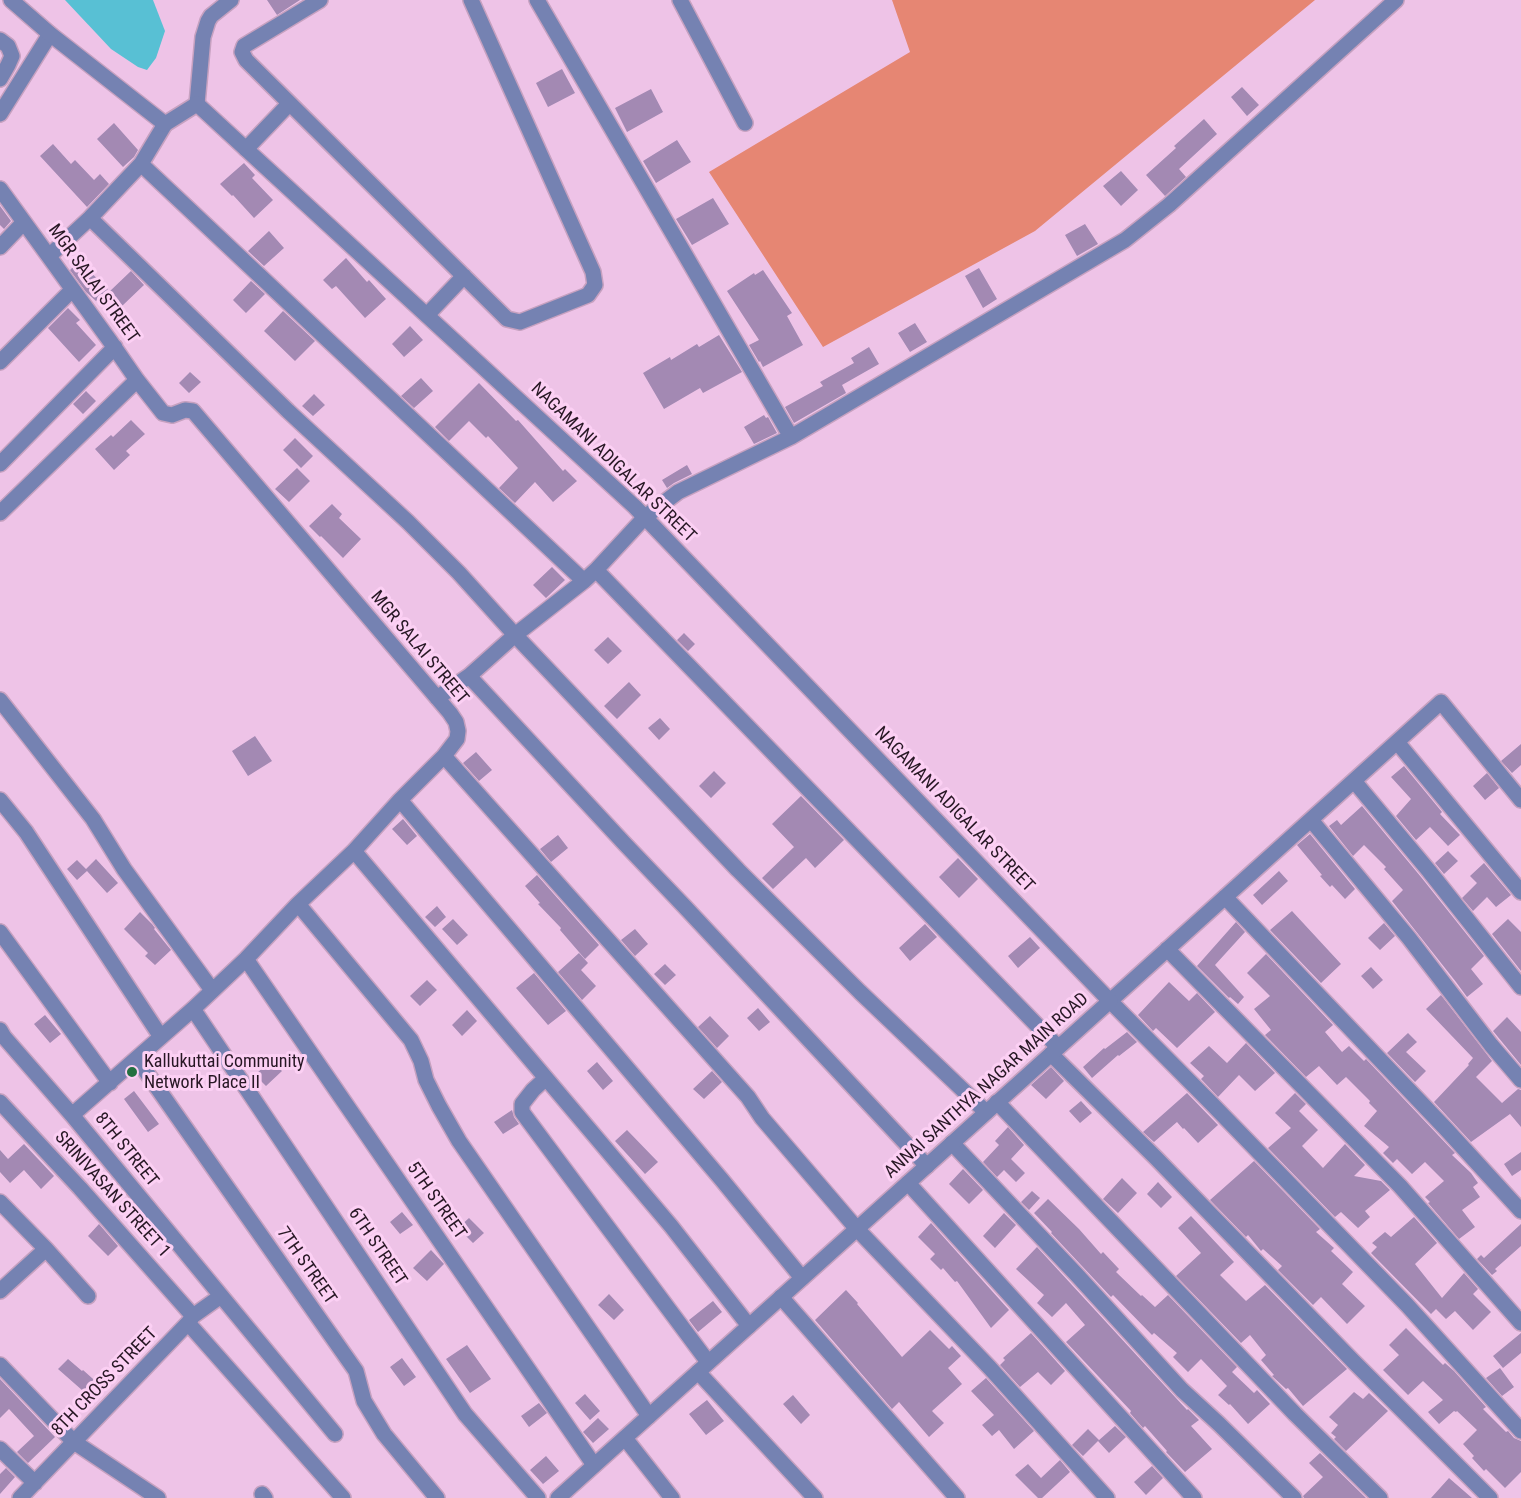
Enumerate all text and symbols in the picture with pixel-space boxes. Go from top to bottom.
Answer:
street label: MGR SALAI STREET [43,221,143,347]
street label: NAGAMANI ADIGALAR STREET [526,378,700,548]
street label: MGR SALAI STREET [365,587,473,709]
street label: NAGAMANI ADIGALAR STREET [869,723,1039,897]
street label: ANNAI SANTHYA NAGAR MAIN ROAD [881,989,1093,1183]
place label: Kallukuttai Community Network Place II [144,1051,304,1094]
marker: Kallukuttai Community Network Place II [125,1065,139,1079]
street label: 8TH STREET [90,1109,162,1191]
street label: SRINIVASAN STREET 1 [50,1127,174,1263]
street label: 5TH STREET [402,1158,470,1244]
street label: 6TH STREET [343,1204,411,1290]
street label: 7TH STREET [272,1223,340,1309]
street label: 8TH CROSS STREET [48,1323,162,1441]

